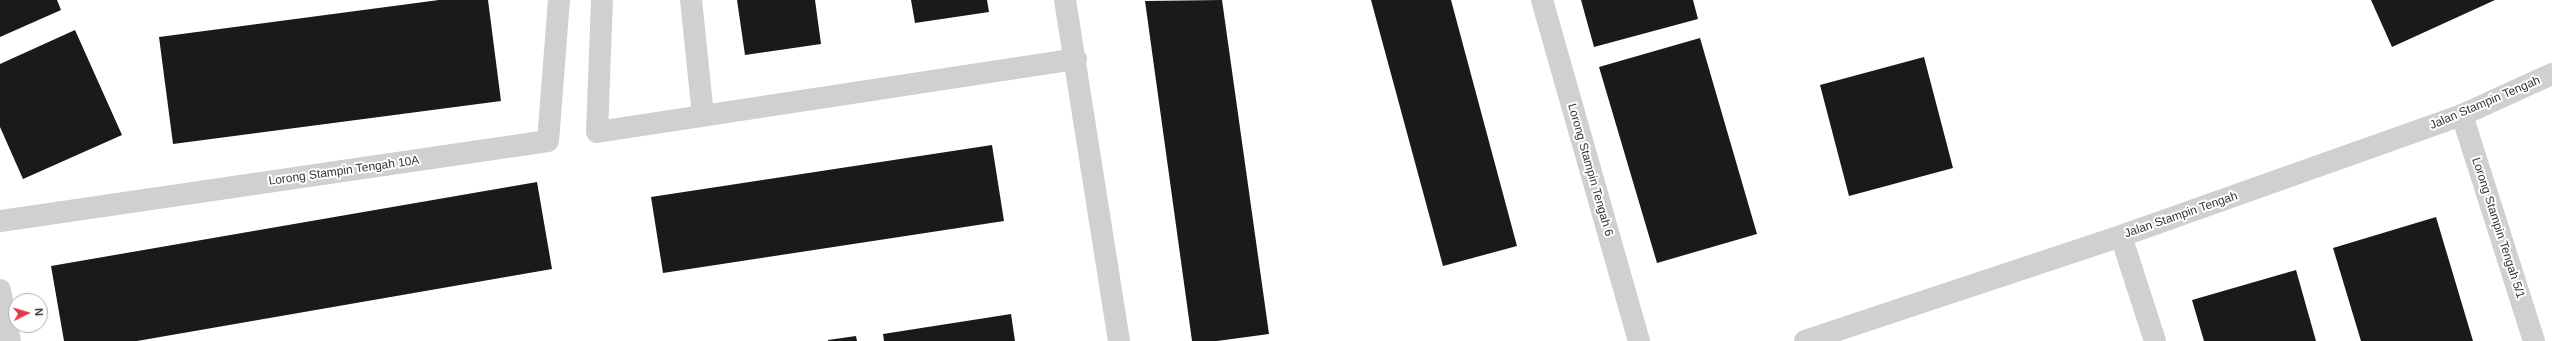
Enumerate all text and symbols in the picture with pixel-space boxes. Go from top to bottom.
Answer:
street label: Jalan Stampin Tengah [2428,73,2542,133]
street label: Lorong Stampin Tengah 6 [1564,102,1616,238]
street label: Lorong Stampin Tengah 10A [268,153,420,189]
street label: Lorong Stampin Tengah 5/1 [2468,156,2528,300]
street label: Jalan Stampin Tengah [2123,189,2239,241]
north arrow [8,293,48,333]
text: N [33,308,45,317]

